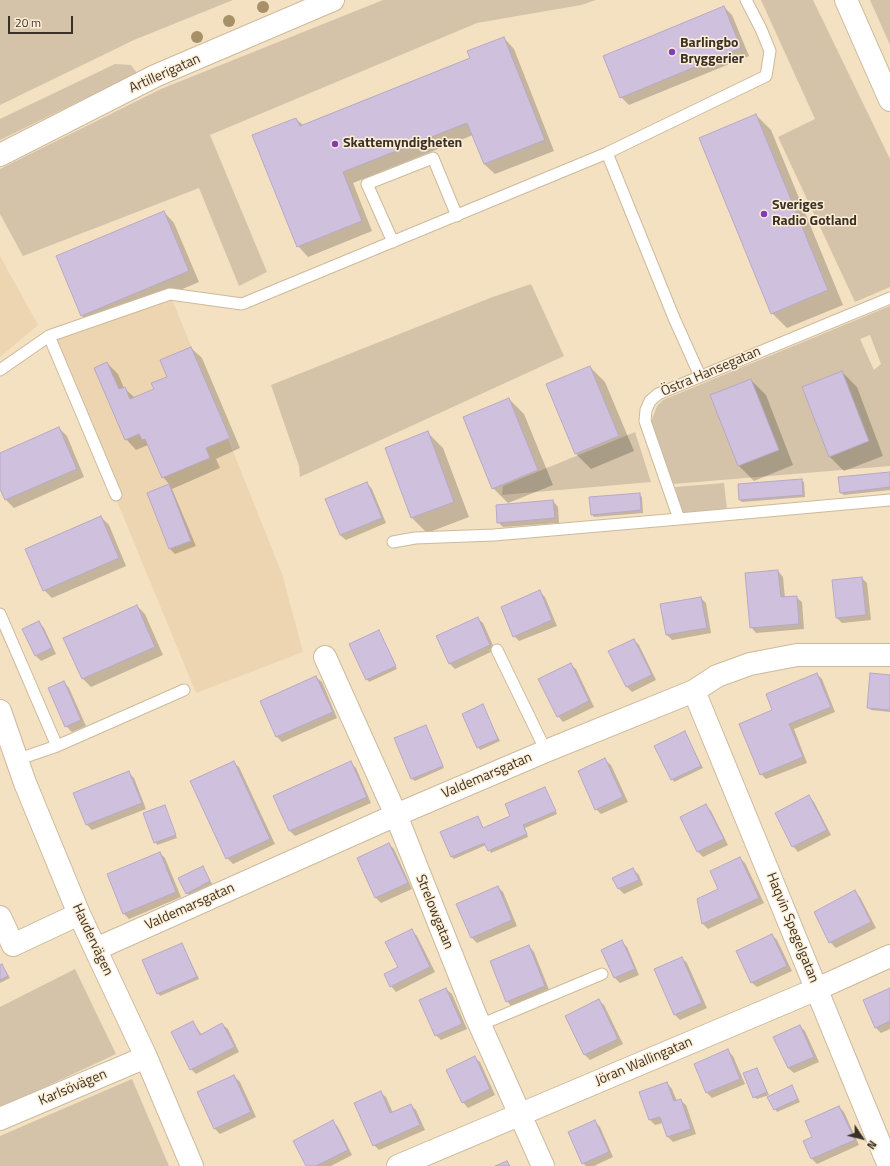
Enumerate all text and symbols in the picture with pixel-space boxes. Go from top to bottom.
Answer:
scale bar [10,8,75,34]
text: 20 m [15,13,41,32]
place label: Barlingbo Bryggerier [680,36,744,68]
marker: Barlingbo Bryggerier [667,47,677,57]
street label: Artillerigatan [127,51,203,97]
place label: Skattemyndigheten [343,136,462,152]
marker: Skattemyndigheten [330,139,340,149]
place label: Sveriges Radio Gotland [772,198,857,230]
marker: Sveriges Radio Gotland [759,209,769,219]
street label: Östra Hansegatan [659,343,763,401]
street label: Valdemarsgatan [439,749,535,803]
street label: Haqvin Spegelgatan [762,870,822,986]
street label: Strelowgatan [411,872,457,952]
street label: Valdemarsgatan [143,880,237,934]
street label: Havdervägen [68,901,116,979]
street label: Jöran Wallingatan [593,1034,695,1090]
street label: Karlsövägen [36,1066,110,1110]
north arrow [842,1118,882,1158]
text: N [863,1137,881,1153]

